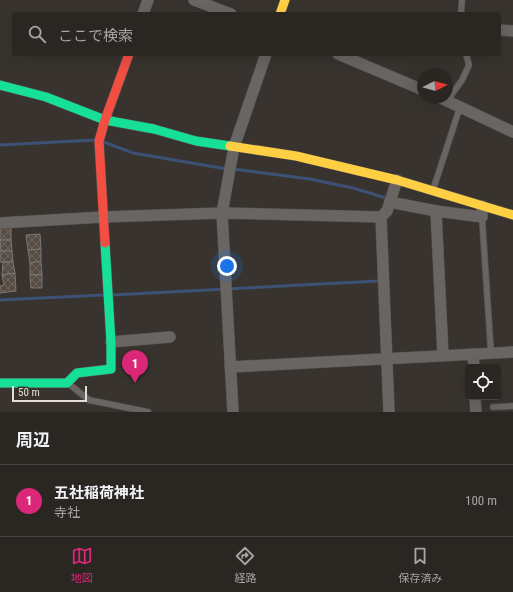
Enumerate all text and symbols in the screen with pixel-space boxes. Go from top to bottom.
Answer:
search box [12,12,501,56]
icon: search [26,23,48,45]
text: ここで検索 [58,27,133,45]
north arrow [417,68,453,104]
your location [217,256,237,276]
pin: 1 [122,350,148,383]
map controls [465,364,501,400]
button: locate [465,364,501,400]
scale bar [12,384,87,403]
text: 50 m [18,386,40,399]
text: 周辺 [16,430,50,450]
text: 五社稲荷神社 [54,484,144,502]
text: 1 [26,493,32,508]
text: 100 m [465,493,497,508]
text: 寺社 [54,505,80,520]
tab: 地図 [71,545,93,585]
tab: 経路 [234,545,256,585]
tab: 保存済み [398,545,442,585]

